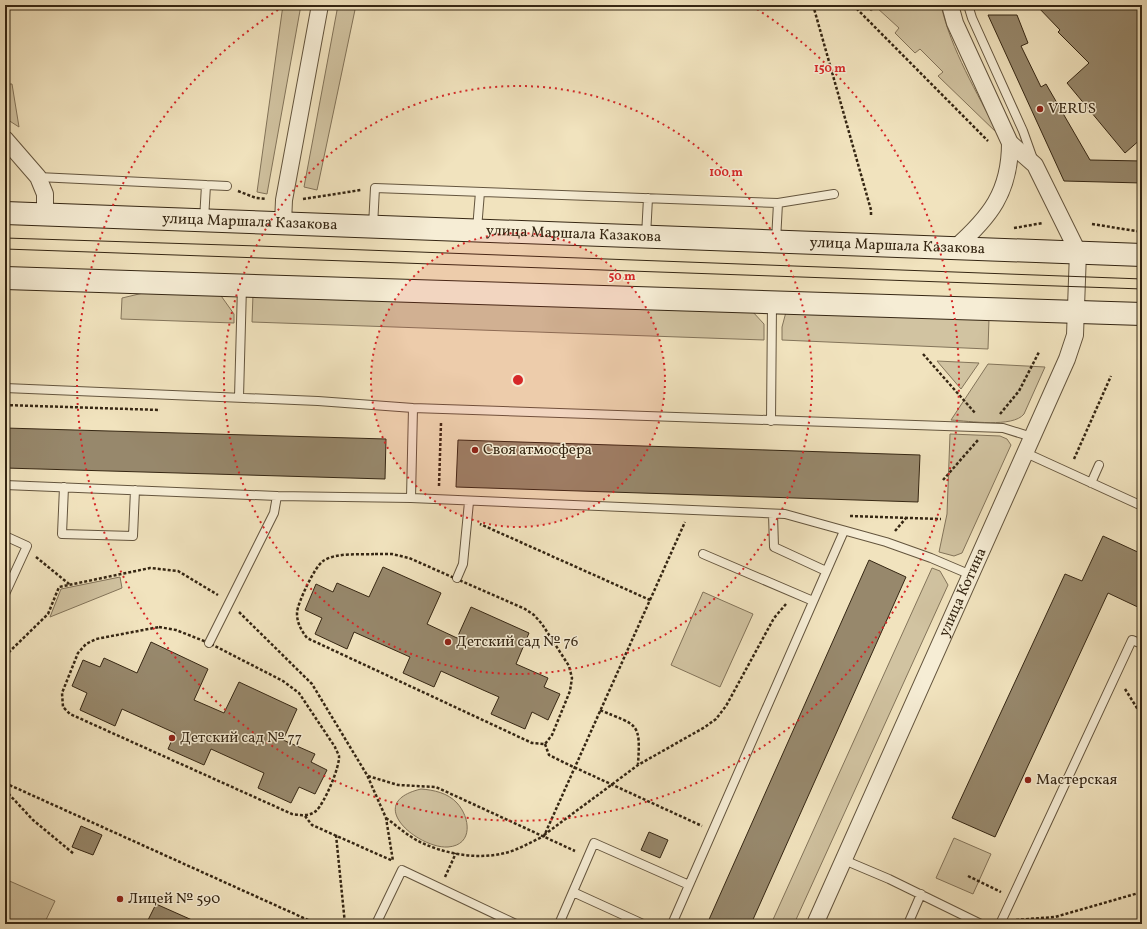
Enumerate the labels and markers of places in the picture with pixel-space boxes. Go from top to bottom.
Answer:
place label: VERUS [1048,99,1096,120]
marker: VERUS [1035,104,1045,114]
centre of rings [511,373,525,387]
place label: Своя атмосфера [483,440,592,461]
marker: Своя атмосфера [470,445,480,455]
place label: Детский сад № 76 [456,632,578,653]
marker: Детский сад № 76 [443,637,453,647]
place label: Детский сад № 77 [180,728,302,749]
marker: Детский сад № 77 [167,733,177,743]
place label: Мастерская [1036,770,1118,791]
marker: Мастерская [1023,775,1033,785]
place label: Лицей № 590 [128,889,220,910]
marker: Лицей № 590 [115,894,125,904]

